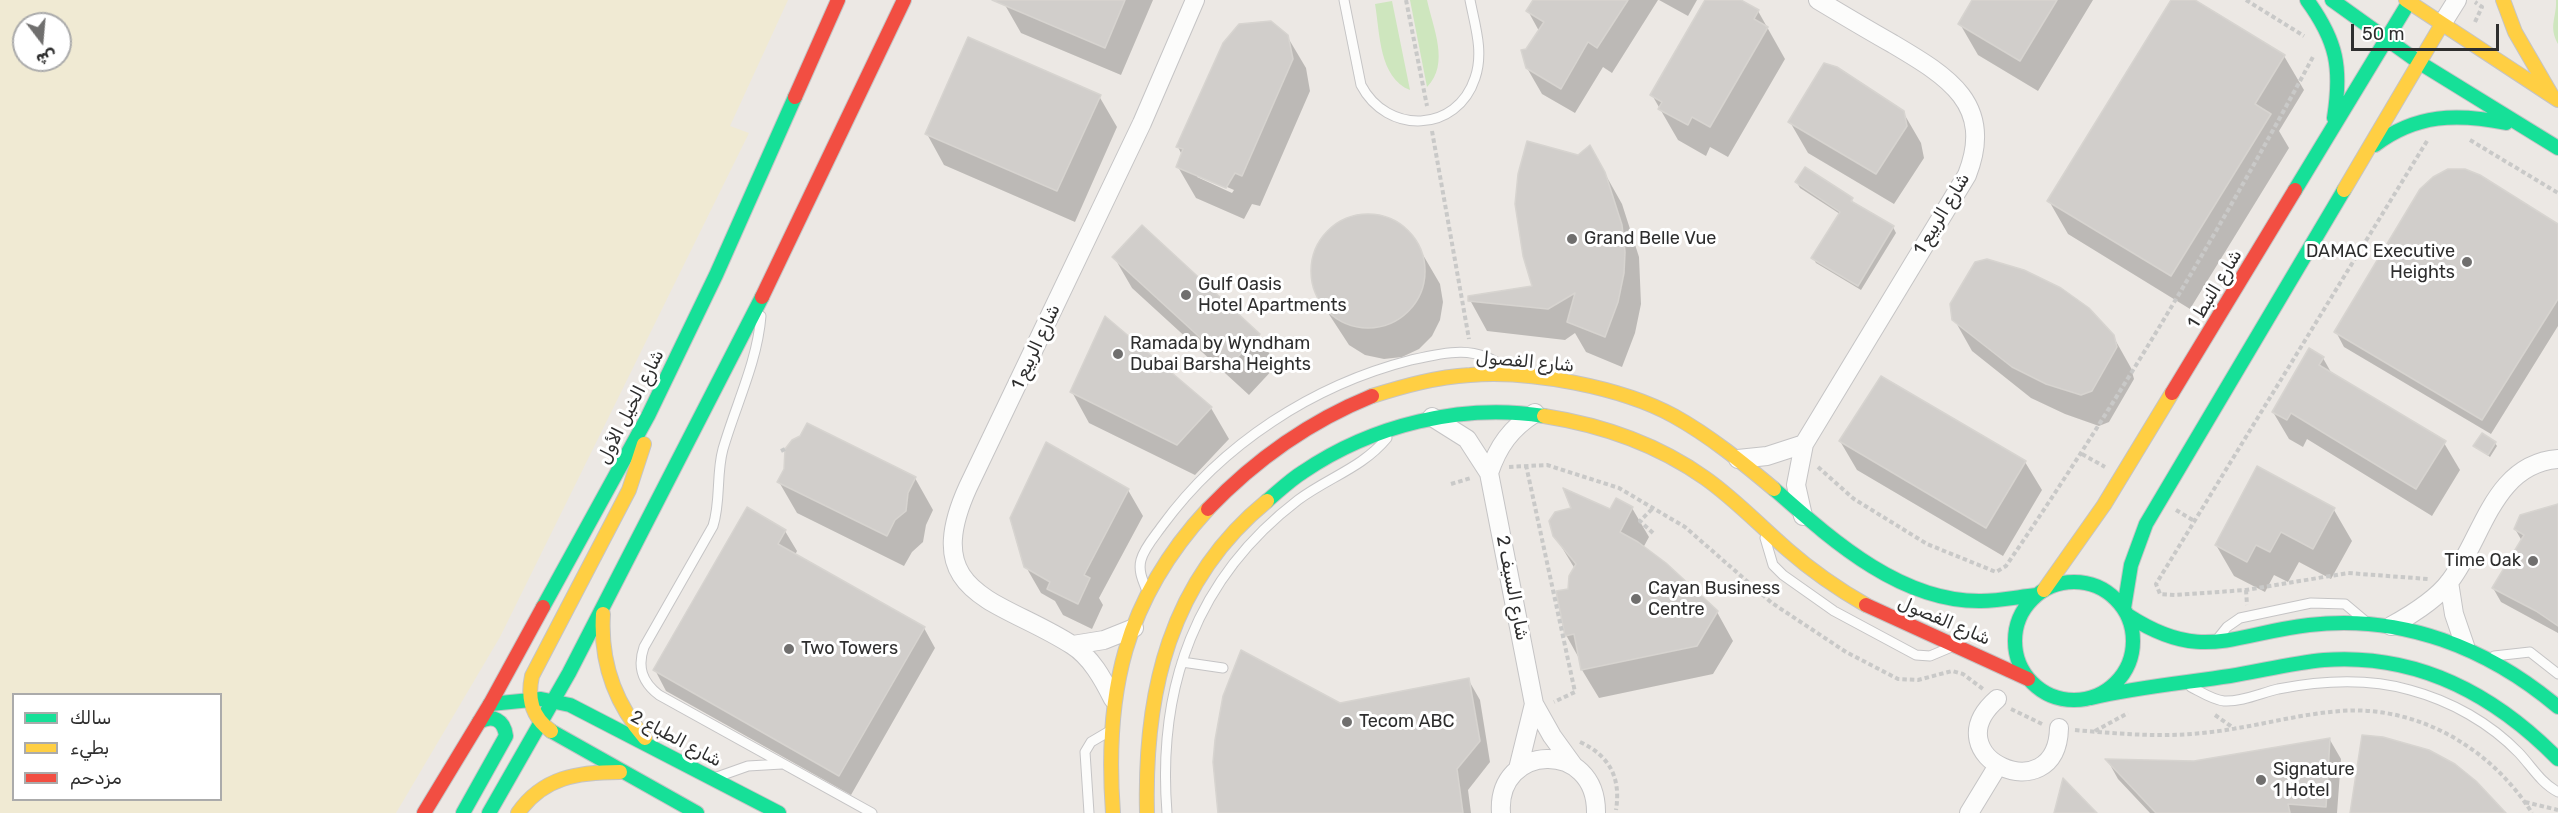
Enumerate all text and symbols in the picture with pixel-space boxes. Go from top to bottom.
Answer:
north arrow [12,12,72,72]
scale bar [2354,12,2502,50]
text: 50 m [2362,23,2405,45]
text: ش [34,46,59,70]
street label: شارع الربيع 1 [1909,169,1975,259]
place label: Grand Belle Vue [1584,228,1716,250]
marker: Grand Belle Vue [1565,232,1579,246]
place label: DAMAC Executive Heights [2306,241,2455,284]
street label: شارع النبط 1 [2183,246,2247,332]
marker: DAMAC Executive Heights [2460,255,2474,269]
place label: Gulf Oasis Hotel Apartments [1198,274,1347,316]
marker: Gulf Oasis Hotel Apartments [1179,288,1193,302]
street label: شارع الربيع 1 [1007,301,1065,393]
place label: Ramada by Wyndham Dubai Barsha Heights [1130,333,1311,376]
street label: شارع الخيل الأول [593,346,669,468]
marker: Ramada by Wyndham Dubai Barsha Heights [1111,347,1125,361]
street label: شارع الفصول [1475,347,1575,377]
street label: شارع السيف 2 [1491,534,1533,642]
place label: Time Oak [2444,550,2521,572]
marker: Time Oak [2526,554,2540,568]
place label: Cayan Business Centre [1648,578,1780,620]
marker: Cayan Business Centre [1629,592,1643,606]
street label: شارع الفصول [1895,592,1993,650]
place label: Two Towers [801,638,898,660]
marker: Two Towers [782,642,796,656]
legend [12,693,222,801]
street label: شارع الطباع 2 [627,706,725,772]
text: سالك [70,707,111,729]
place label: Tecom ABC [1359,711,1455,733]
marker: Tecom ABC [1340,715,1354,729]
text: بطيء [70,737,109,759]
place label: Signature 1 Hotel [2273,759,2355,802]
text: مزدحم [70,767,122,789]
marker: Signature 1 Hotel [2254,773,2268,787]

